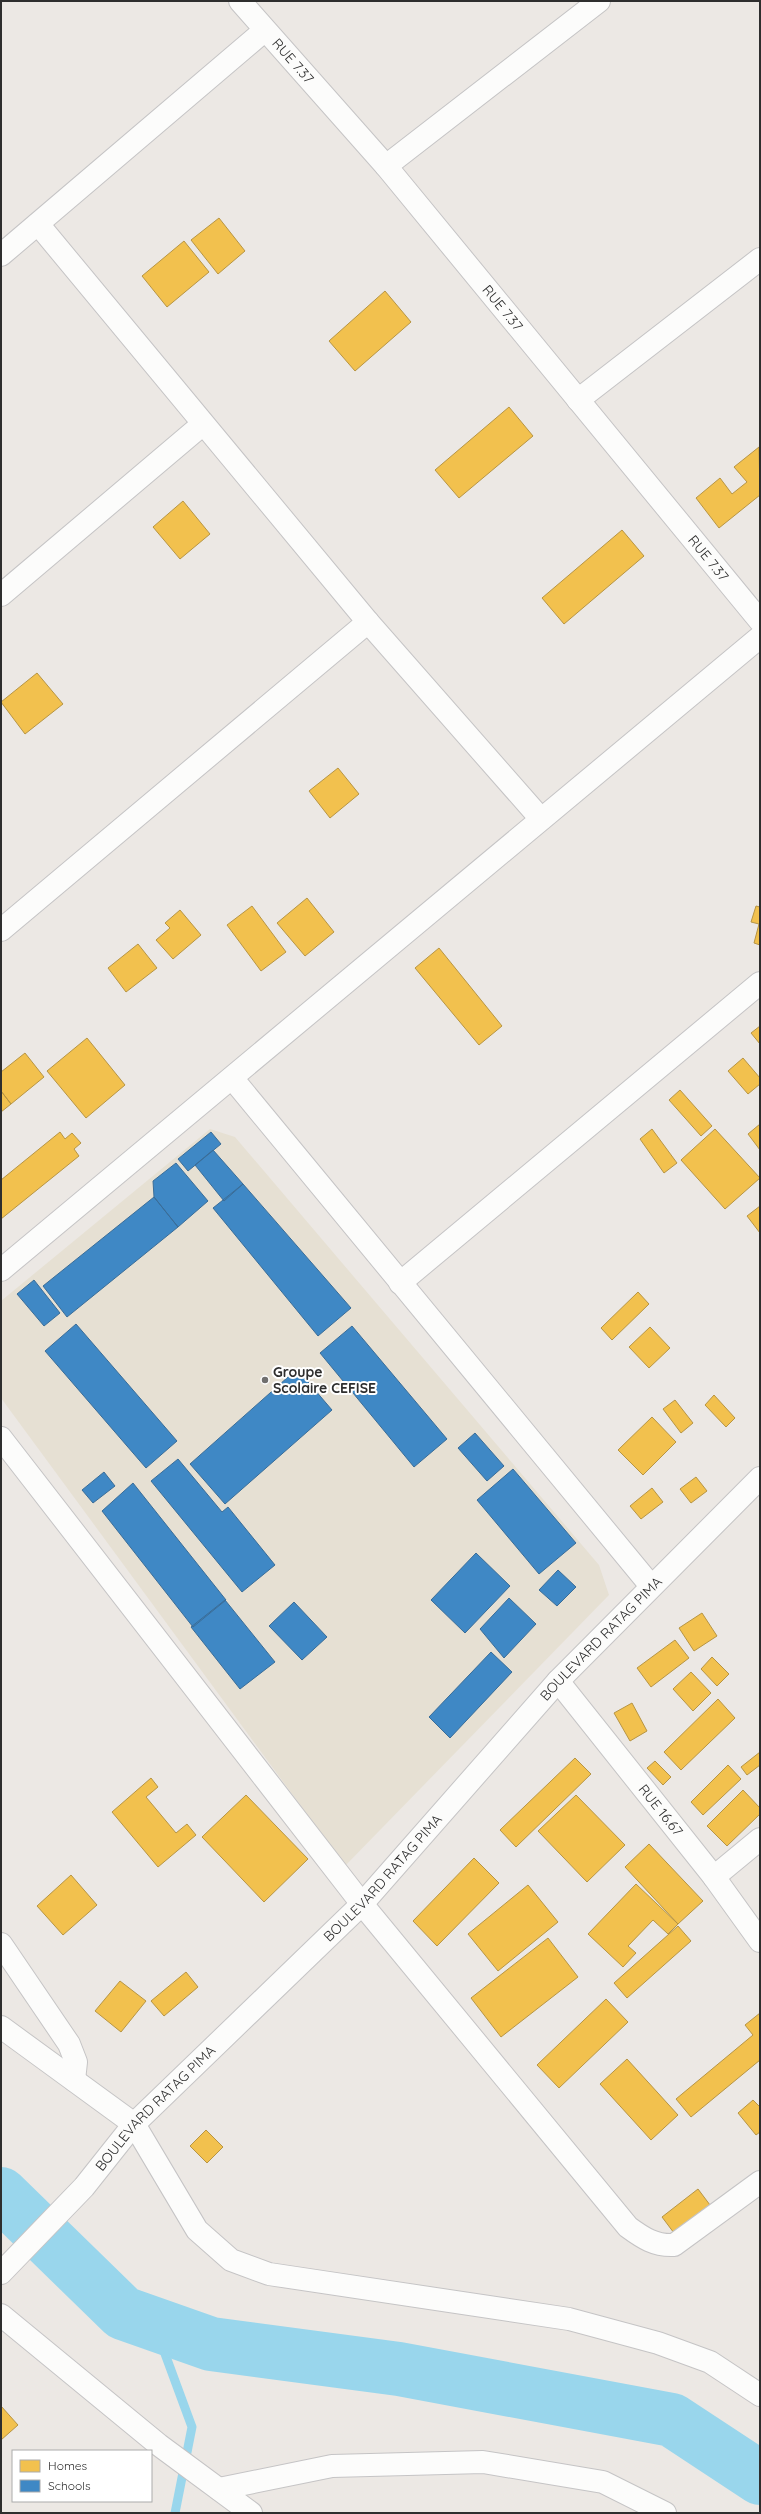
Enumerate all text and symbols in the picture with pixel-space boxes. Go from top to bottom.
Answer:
street label: RUE 7.37 [268,35,318,87]
street label: RUE 7.37 [478,281,527,335]
street label: RUE 7.37 [684,531,733,585]
place label: Groupe Scolaire CEFISE [273,1363,376,1397]
marker: Groupe Scolaire CEFISE [260,1375,270,1385]
street label: BOULEVARD RATAG PIMA [536,1573,666,1704]
street label: RUE 16.67 [635,1781,687,1840]
street label: BOULEVARD RATAG PIMA [320,1810,446,1945]
street label: BOULEVARD RATAG PIMA [91,2041,219,2175]
legend [12,2450,152,2502]
text: Homes [48,2458,88,2473]
text: Schools [48,2478,91,2493]

